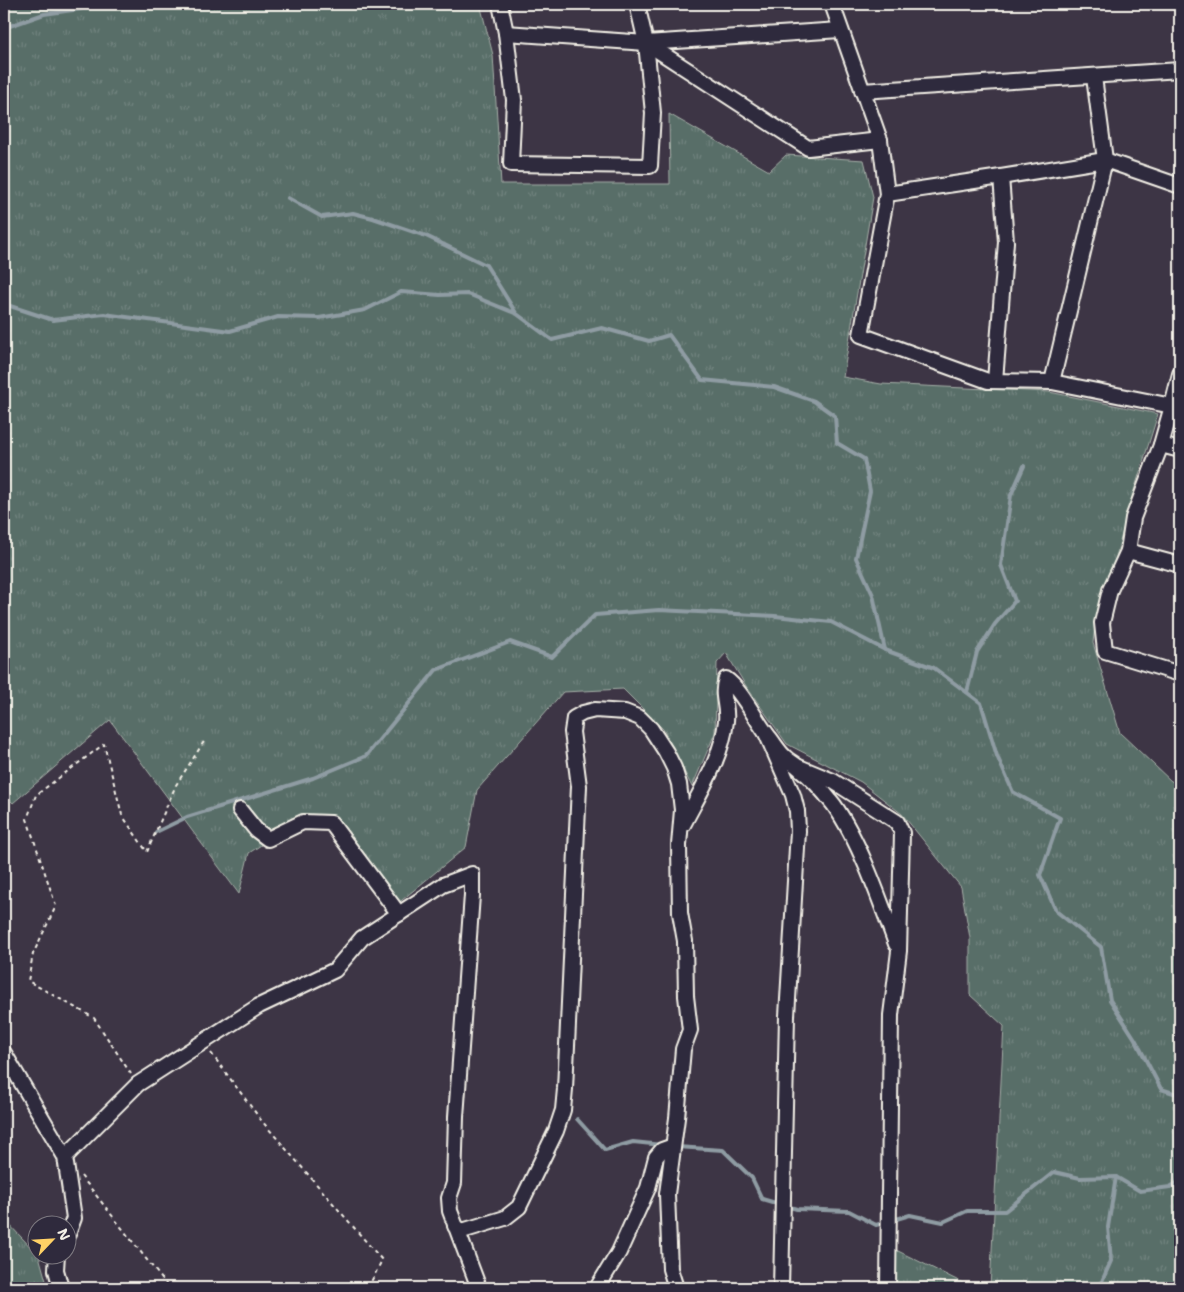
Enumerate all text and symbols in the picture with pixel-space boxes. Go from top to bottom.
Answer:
north arrow [28,1214,78,1264]
text: N [53,1226,74,1243]

